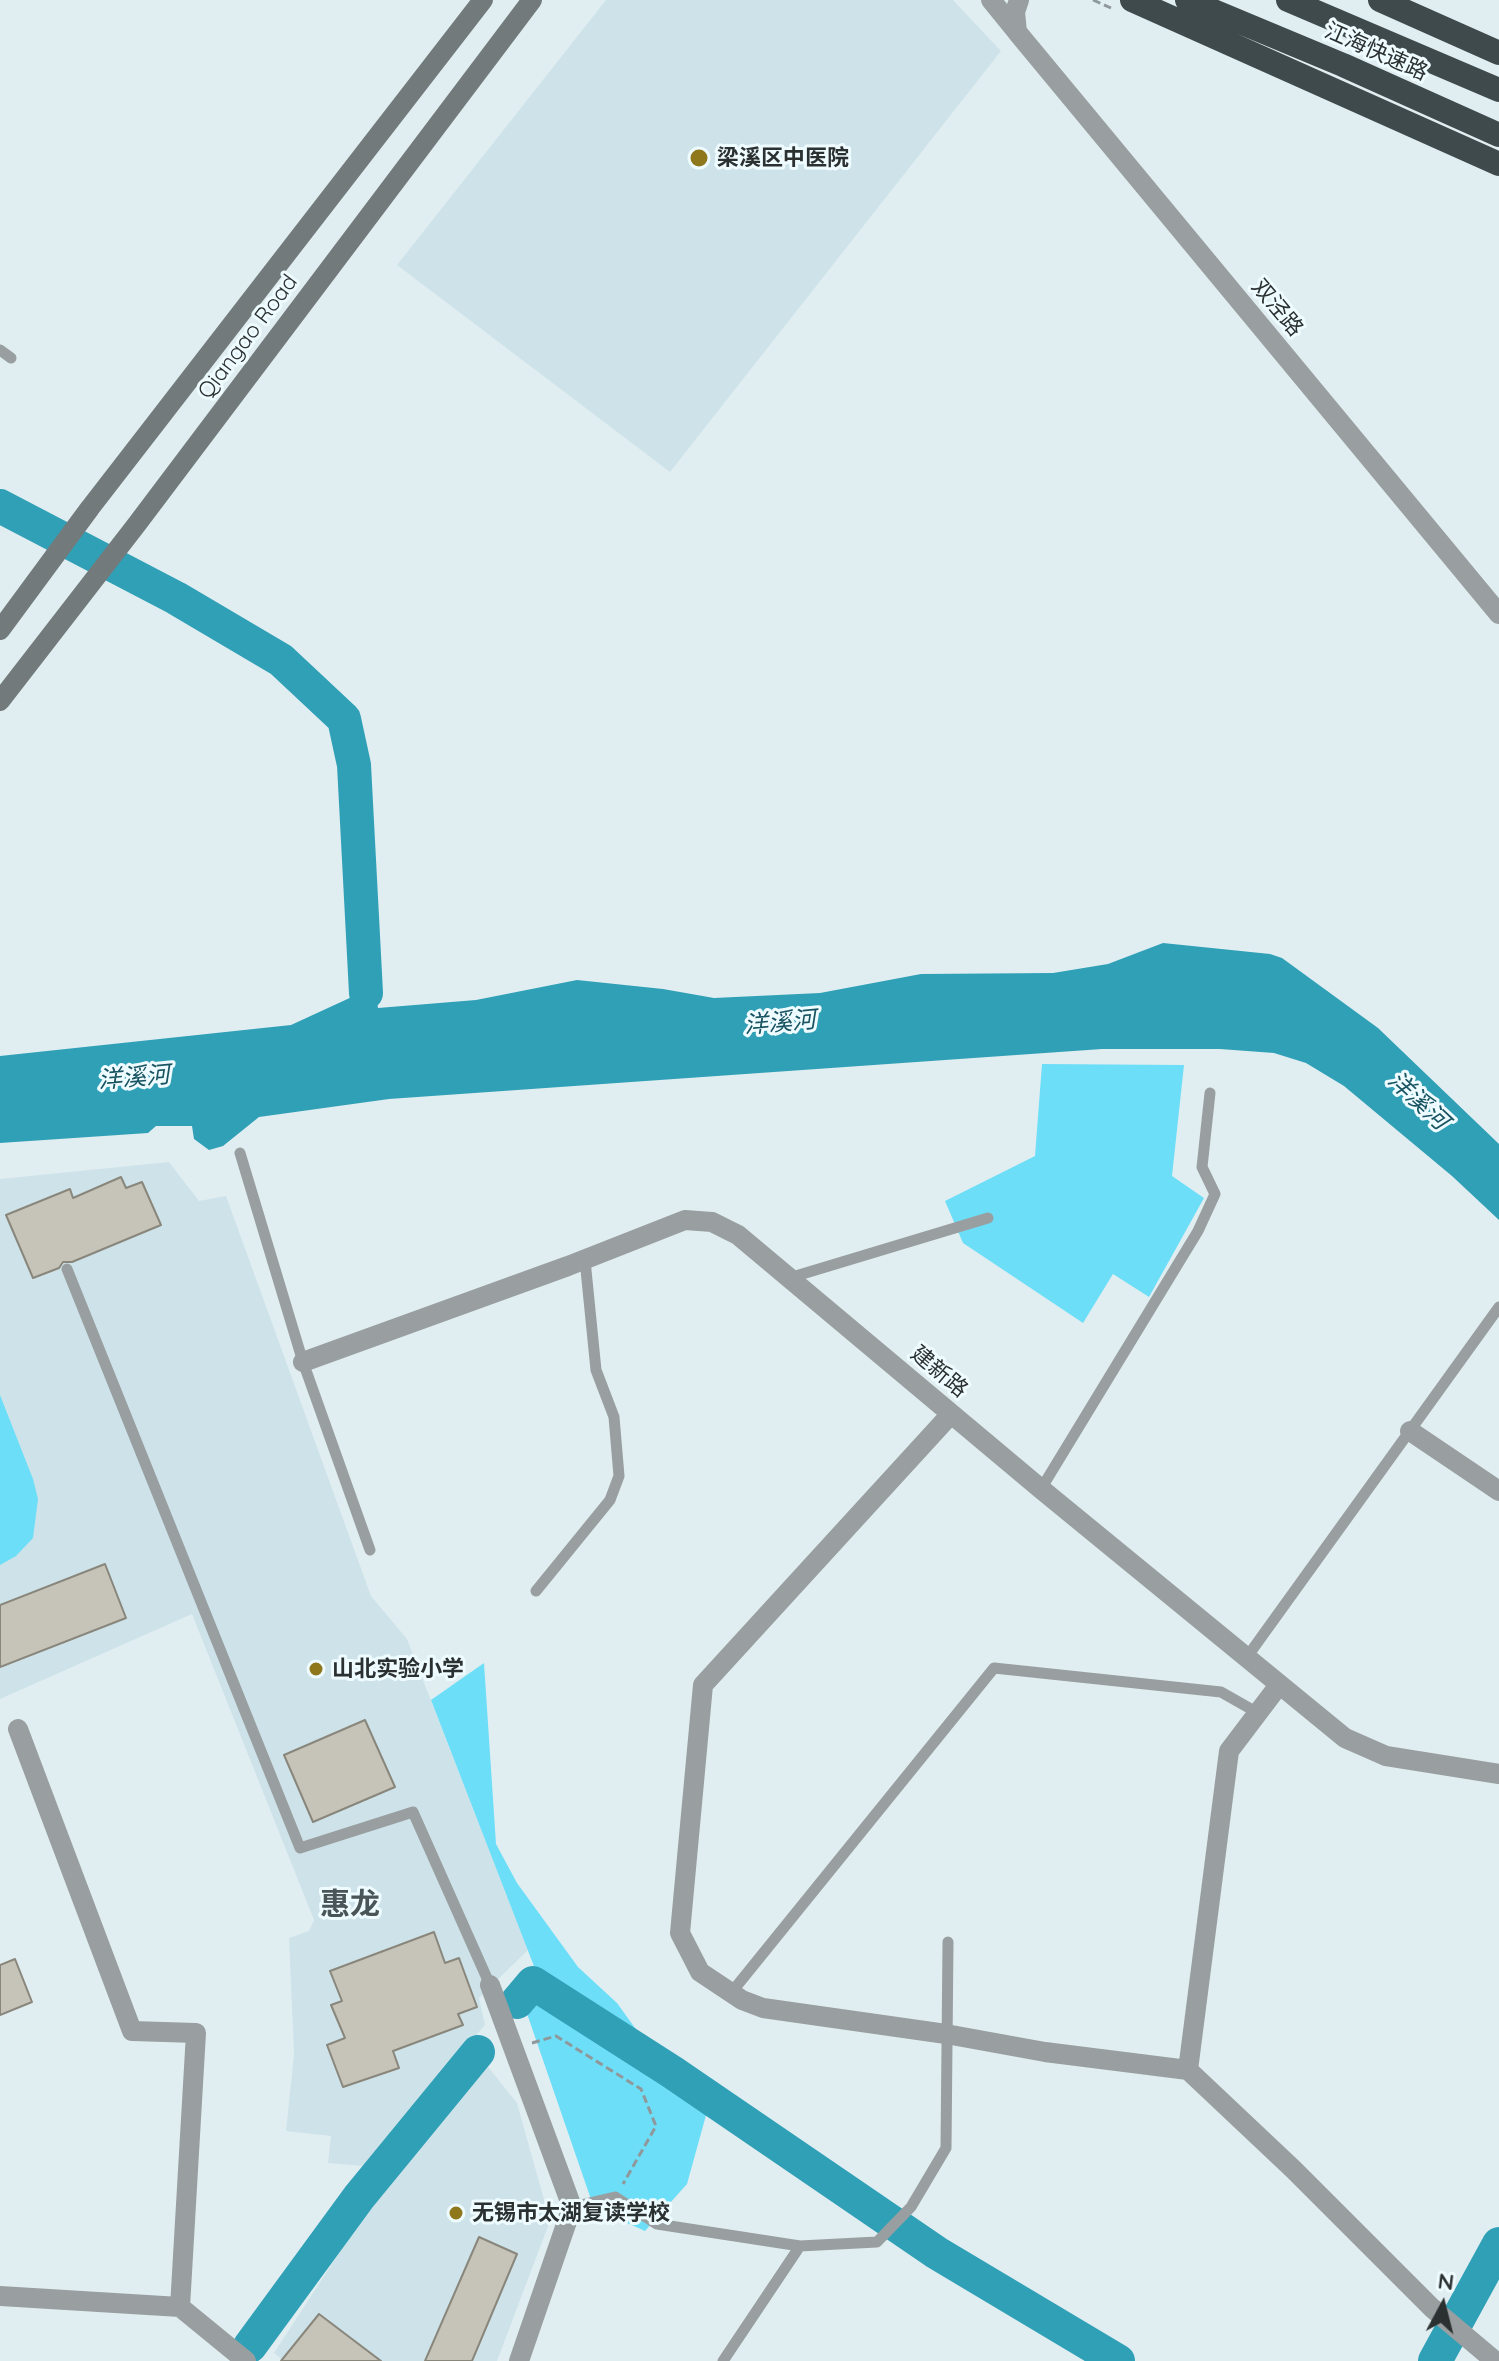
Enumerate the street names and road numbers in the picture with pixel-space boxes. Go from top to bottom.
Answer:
street label: 江海快速路 [1320,18,1432,86]
street label: Qiangao Road [193,270,303,404]
street label: 双泾路 [1246,274,1308,342]
street label: 建新路 [905,1341,973,1403]

